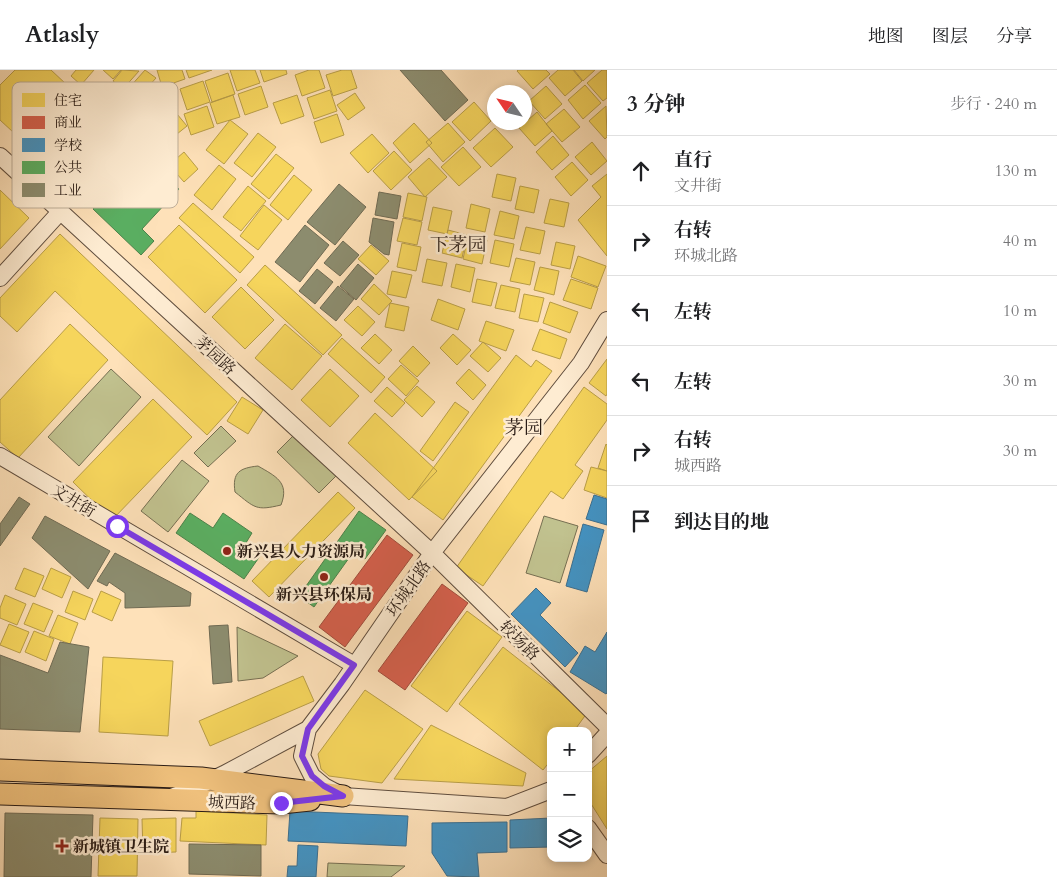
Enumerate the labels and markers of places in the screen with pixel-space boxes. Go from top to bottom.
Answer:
place label: 新兴县人力资源局 [237,541,365,563]
marker: 新兴县人力资源局 [221,545,233,557]
marker: 新兴县环保局 [318,571,330,583]
place label: 新兴县环保局 [276,584,372,606]
place label: 新城镇卫生院 [73,836,169,858]
marker: 新城镇卫生院 [55,839,69,853]

